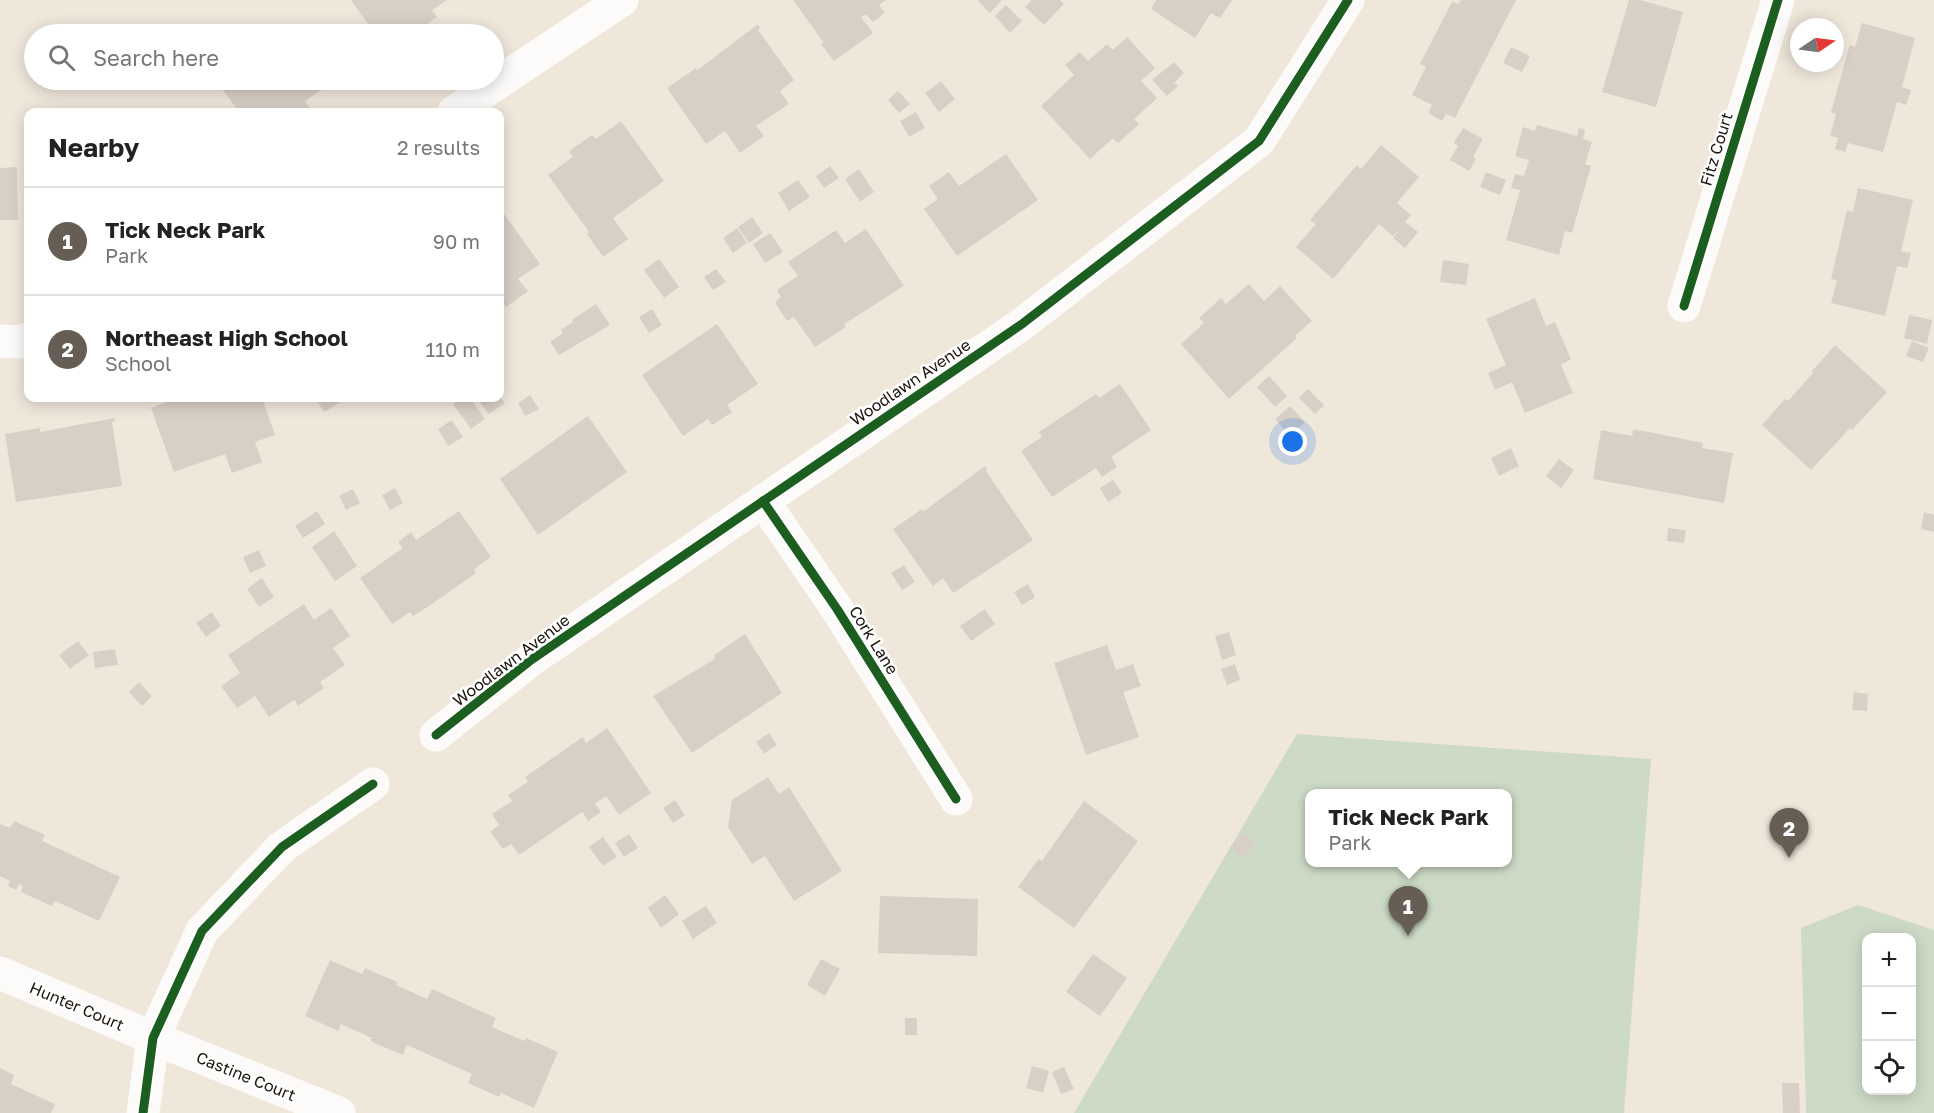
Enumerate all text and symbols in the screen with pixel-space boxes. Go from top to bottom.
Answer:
north arrow [1790,18,1844,72]
search box [24,24,504,90]
icon: search [45,41,78,74]
text: Search here [93,44,219,71]
street label: Fitz Court [1695,110,1737,188]
text: Nearby [48,132,139,163]
text: 2 results [397,135,480,159]
text: Tick Neck Park [105,216,265,243]
text: 1 [62,229,73,253]
text: 90 m [433,229,480,253]
text: Park [105,243,148,267]
text: Northeast High School [105,324,348,351]
street label: Woodlawn Avenue [846,334,974,430]
text: 2 [61,337,74,361]
text: 110 m [426,337,480,361]
text: School [105,351,171,375]
your location [1278,427,1307,456]
street label: Cork Lane [845,602,903,678]
street label: Woodlawn Avenue [449,610,573,710]
popup [1305,789,1512,867]
text: Tick Neck Park [1328,803,1489,830]
pin: 2 [1770,808,1808,858]
text: Park [1328,830,1372,854]
pin: 1 [1388,886,1428,936]
map controls [1862,933,1916,1095]
button: + [1862,933,1916,987]
street label: Hunter Court [27,977,127,1035]
button: − [1862,987,1916,1041]
button: locate [1862,1041,1916,1095]
street label: Castine Court [193,1047,299,1105]

